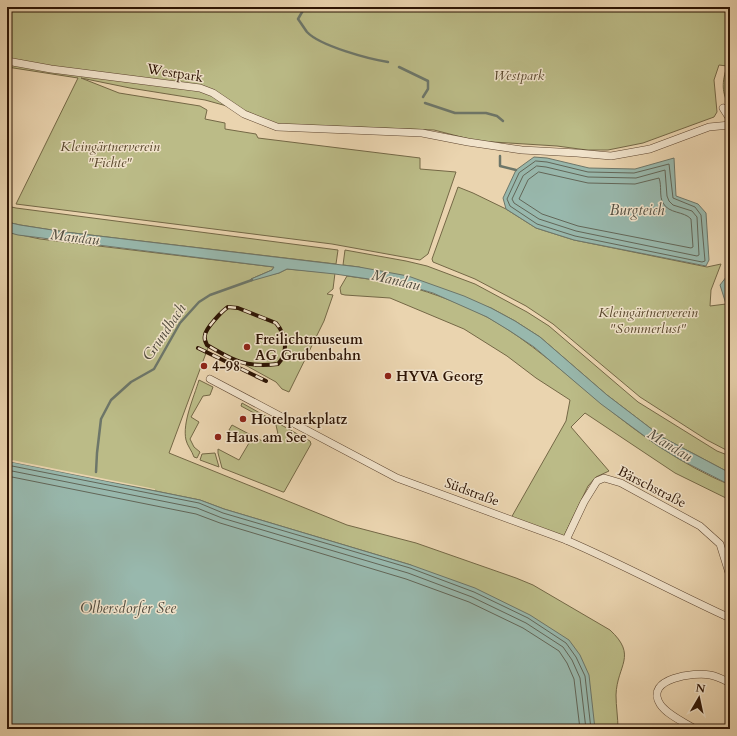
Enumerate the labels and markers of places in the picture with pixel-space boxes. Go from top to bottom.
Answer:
place label: Freilichtmuseum AG Grubenbahn [255,330,363,365]
marker: Freilichtmuseum AG Grubenbahn [242,342,252,352]
place label: 4-98 [212,357,240,376]
marker: 4-98 [199,361,209,371]
place label: HYVA Georg [396,367,483,386]
marker: HYVA Georg [383,371,393,381]
place label: Hotelparkplatz [251,410,348,429]
marker: Hotelparkplatz [238,414,248,424]
place label: Haus am See [226,428,307,447]
marker: Haus am See [213,432,223,442]

